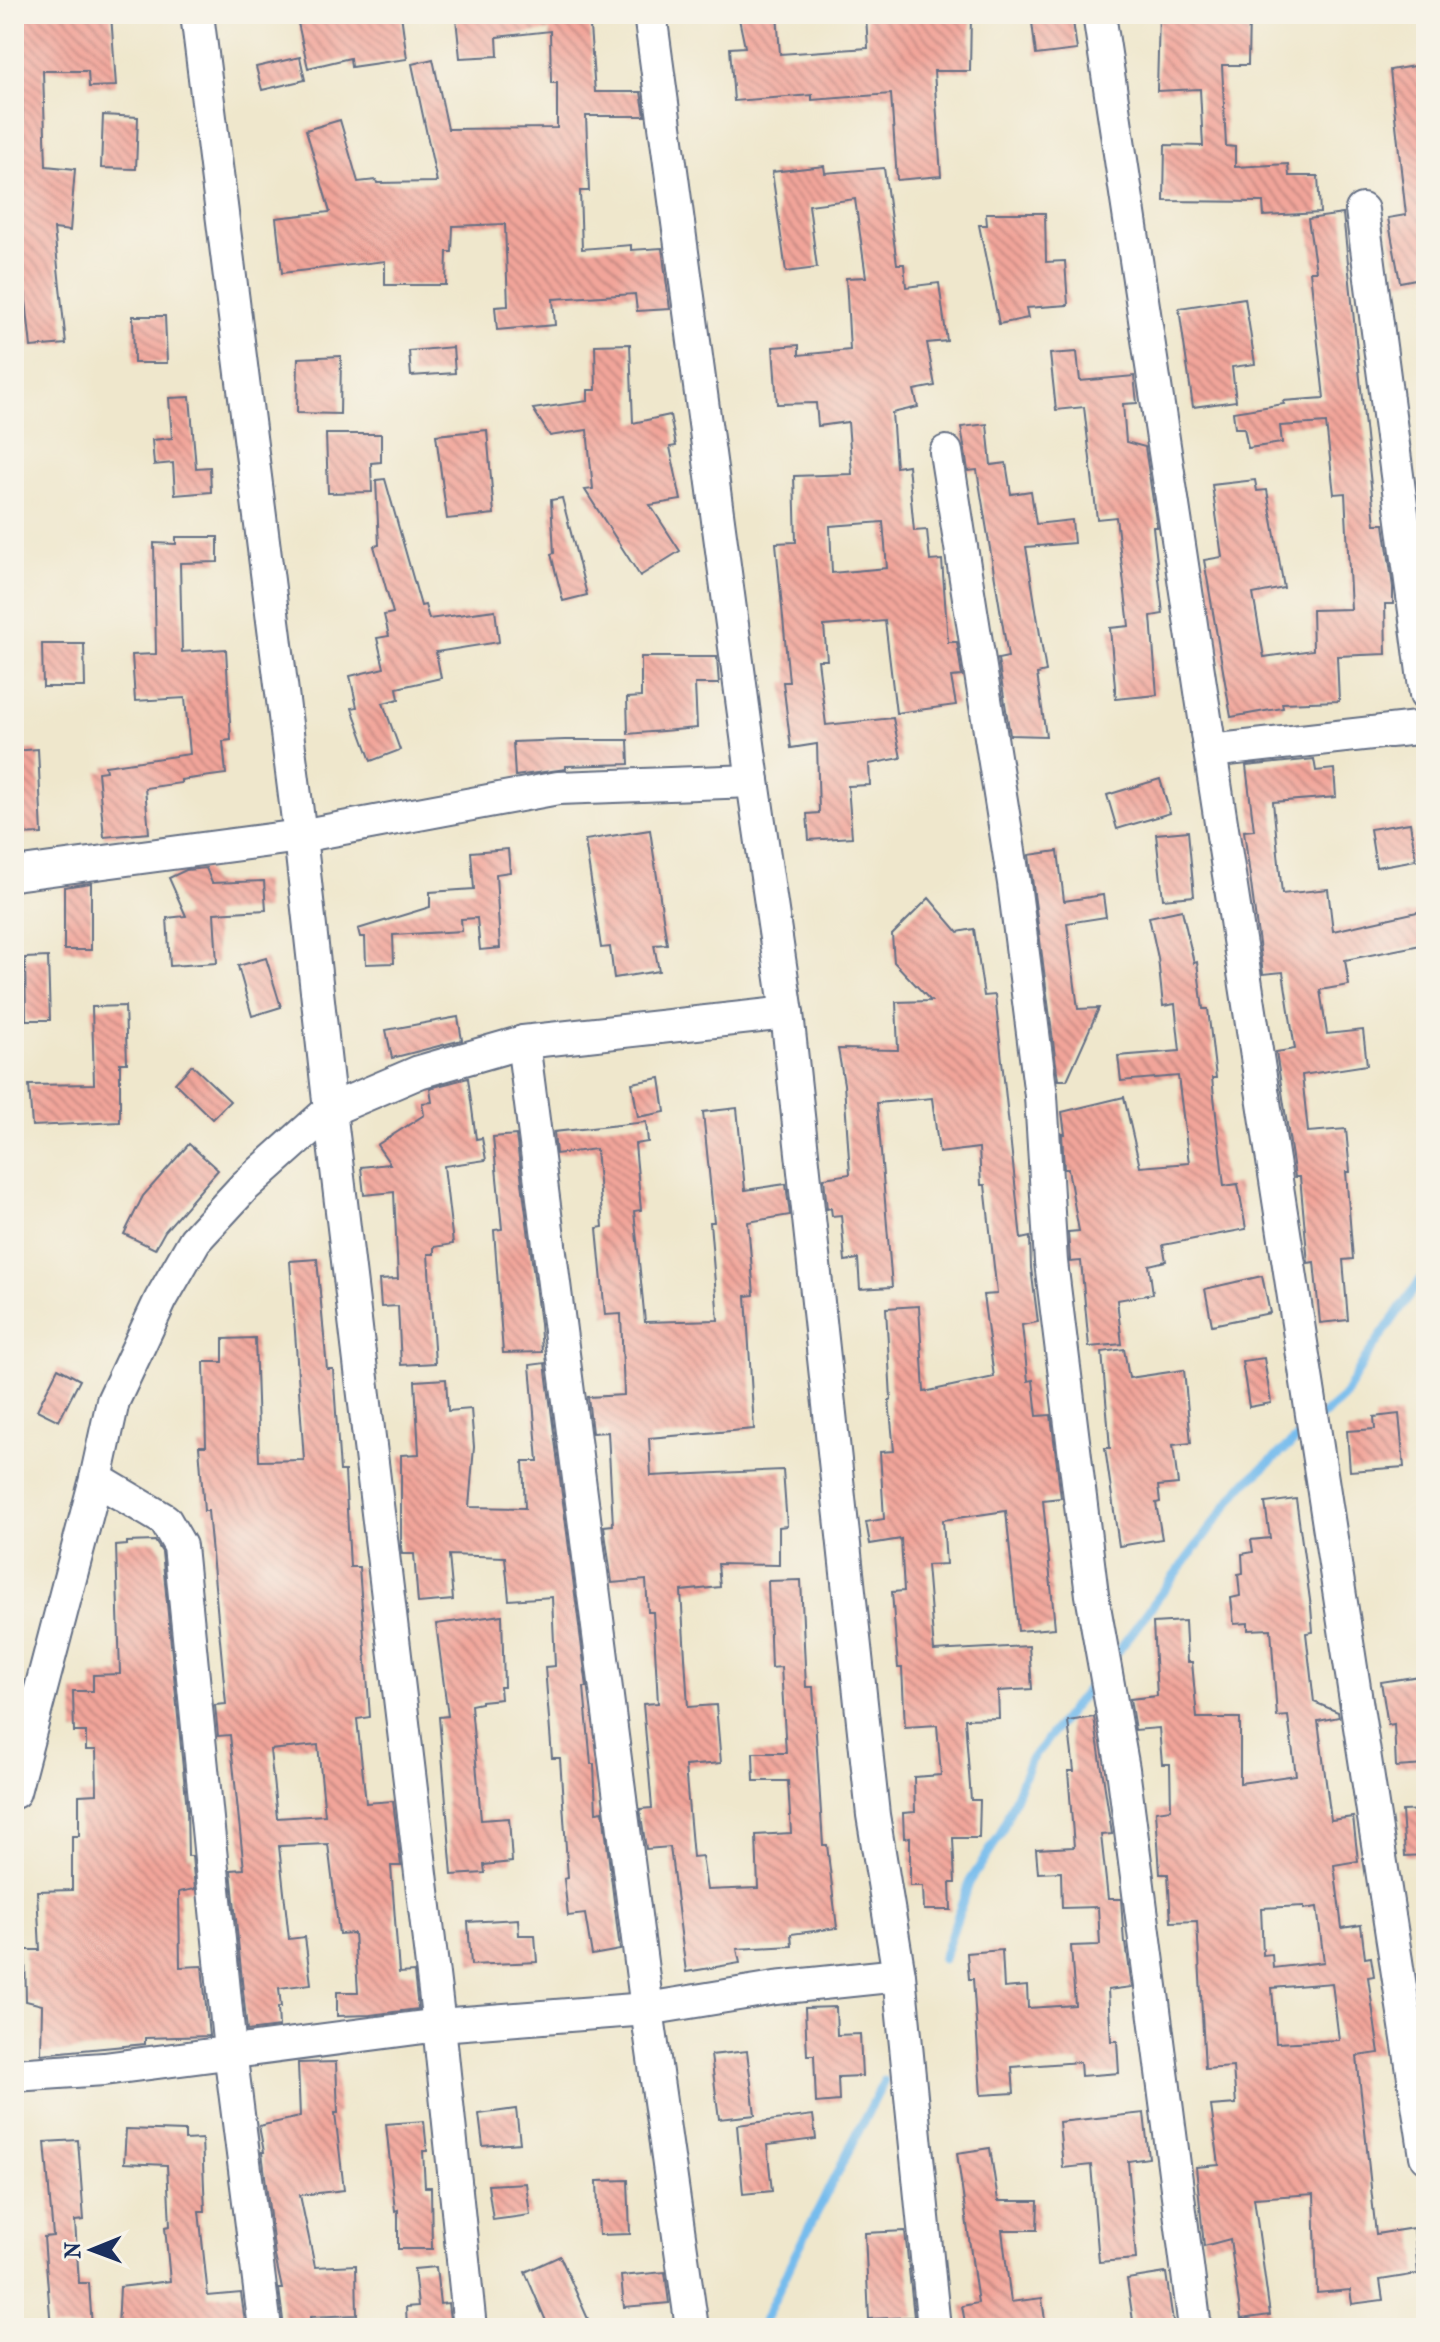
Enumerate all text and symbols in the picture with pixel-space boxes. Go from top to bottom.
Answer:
north arrow [52,2210,132,2290]
text: N [60,2241,86,2259]

